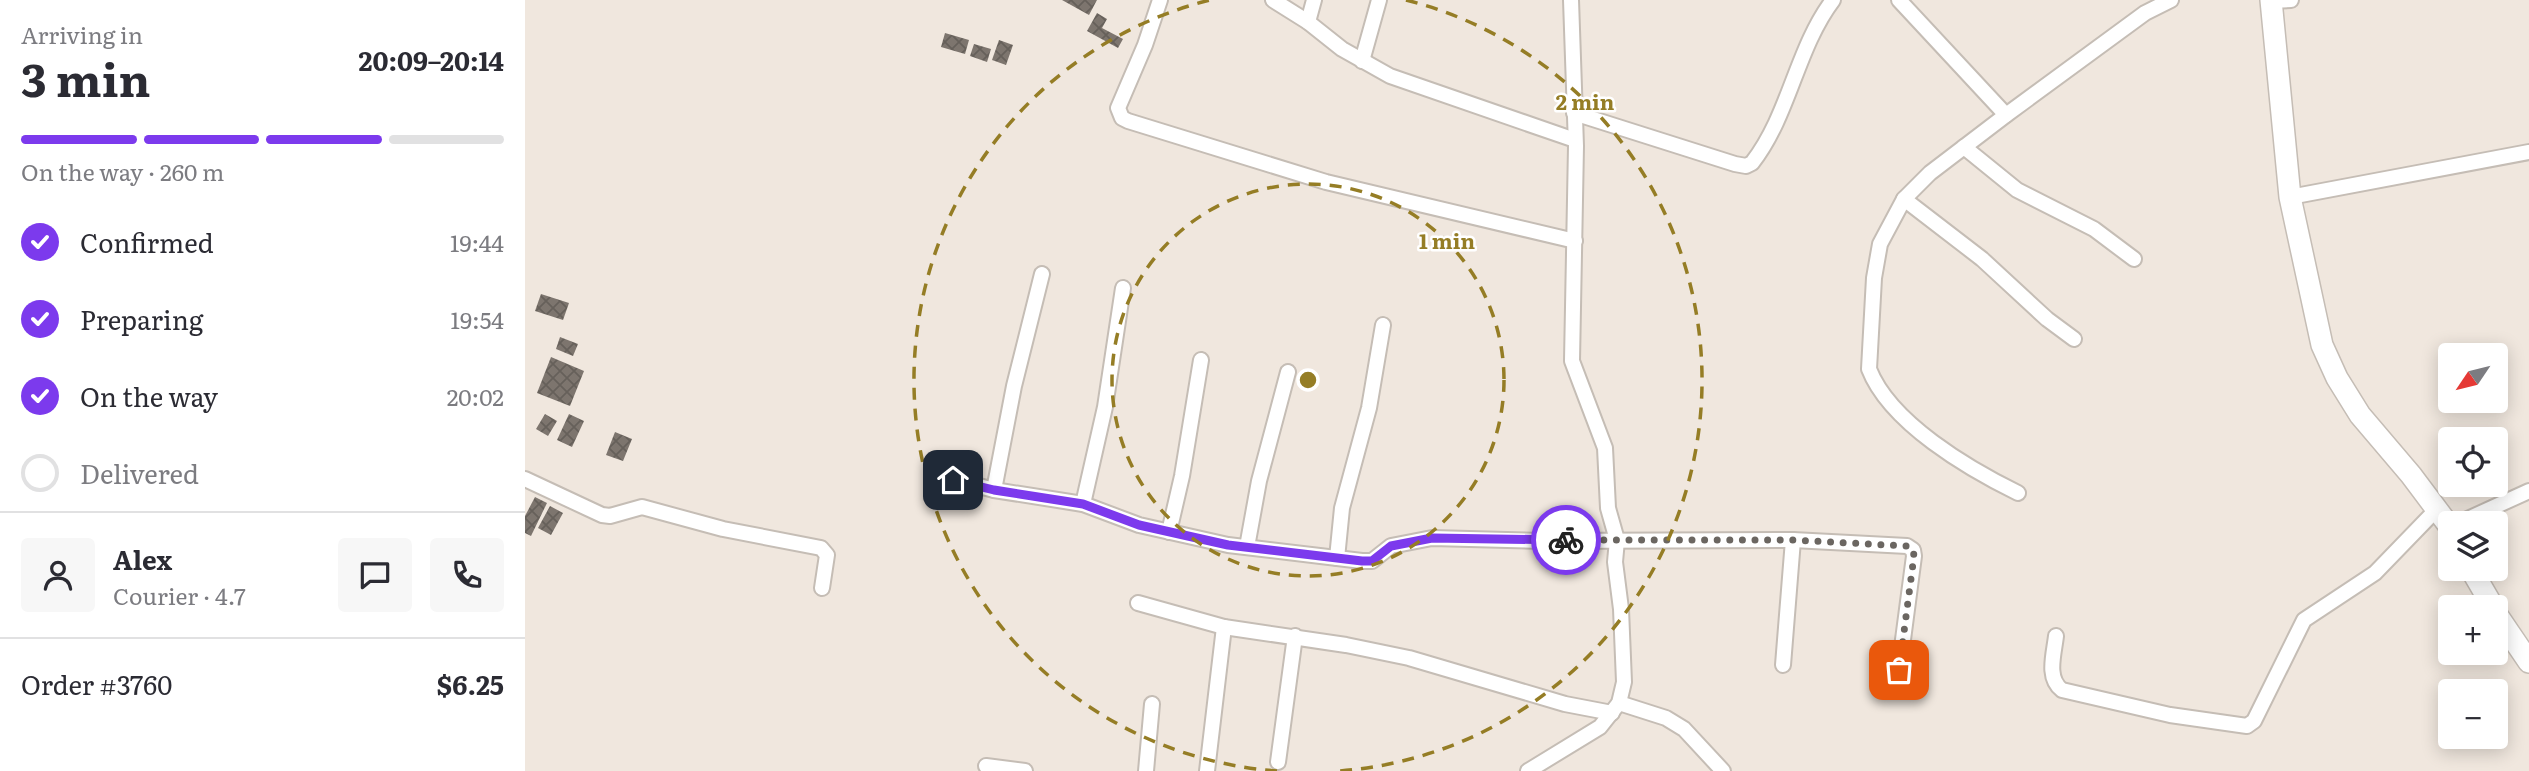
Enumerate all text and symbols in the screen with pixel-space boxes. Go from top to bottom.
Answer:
text: Arriving in [21,17,143,51]
text: 20:09–20:14 [359,40,504,79]
text: 3 min [21,43,151,111]
text: 2 min [1556,85,1615,116]
text: On the way · 260 m [21,154,224,188]
text: Confirmed [80,222,214,261]
icon: check [21,223,59,261]
text: 1 min [1419,224,1475,255]
text: 19:44 [450,225,504,259]
text: Preparing [80,299,203,338]
icon: check [21,300,59,338]
text: 19:54 [451,302,504,336]
north arrow [2438,343,2508,413]
map controls [2438,343,2508,749]
centre of rings [1296,368,1320,392]
text: On the way [80,376,218,415]
icon: check [21,377,59,415]
text: 20:02 [447,379,504,413]
button: locate [2438,427,2508,497]
pin [923,450,983,510]
text: Delivered [80,453,199,492]
icon: home [934,461,972,499]
courier [1531,505,1601,575]
button: layers [2438,511,2508,581]
icon: bike [1547,521,1585,559]
button: person [21,538,95,612]
button: chat [338,538,412,612]
button: phone [430,538,504,612]
text: Alex [113,539,172,578]
text: Courier · 4.7 [113,578,246,612]
button: + [2438,595,2508,665]
pin [1869,640,1929,700]
icon: bag [1880,651,1918,689]
text: Order #3760 [21,664,172,703]
text: $6.25 [437,664,504,703]
button: − [2438,679,2508,749]

